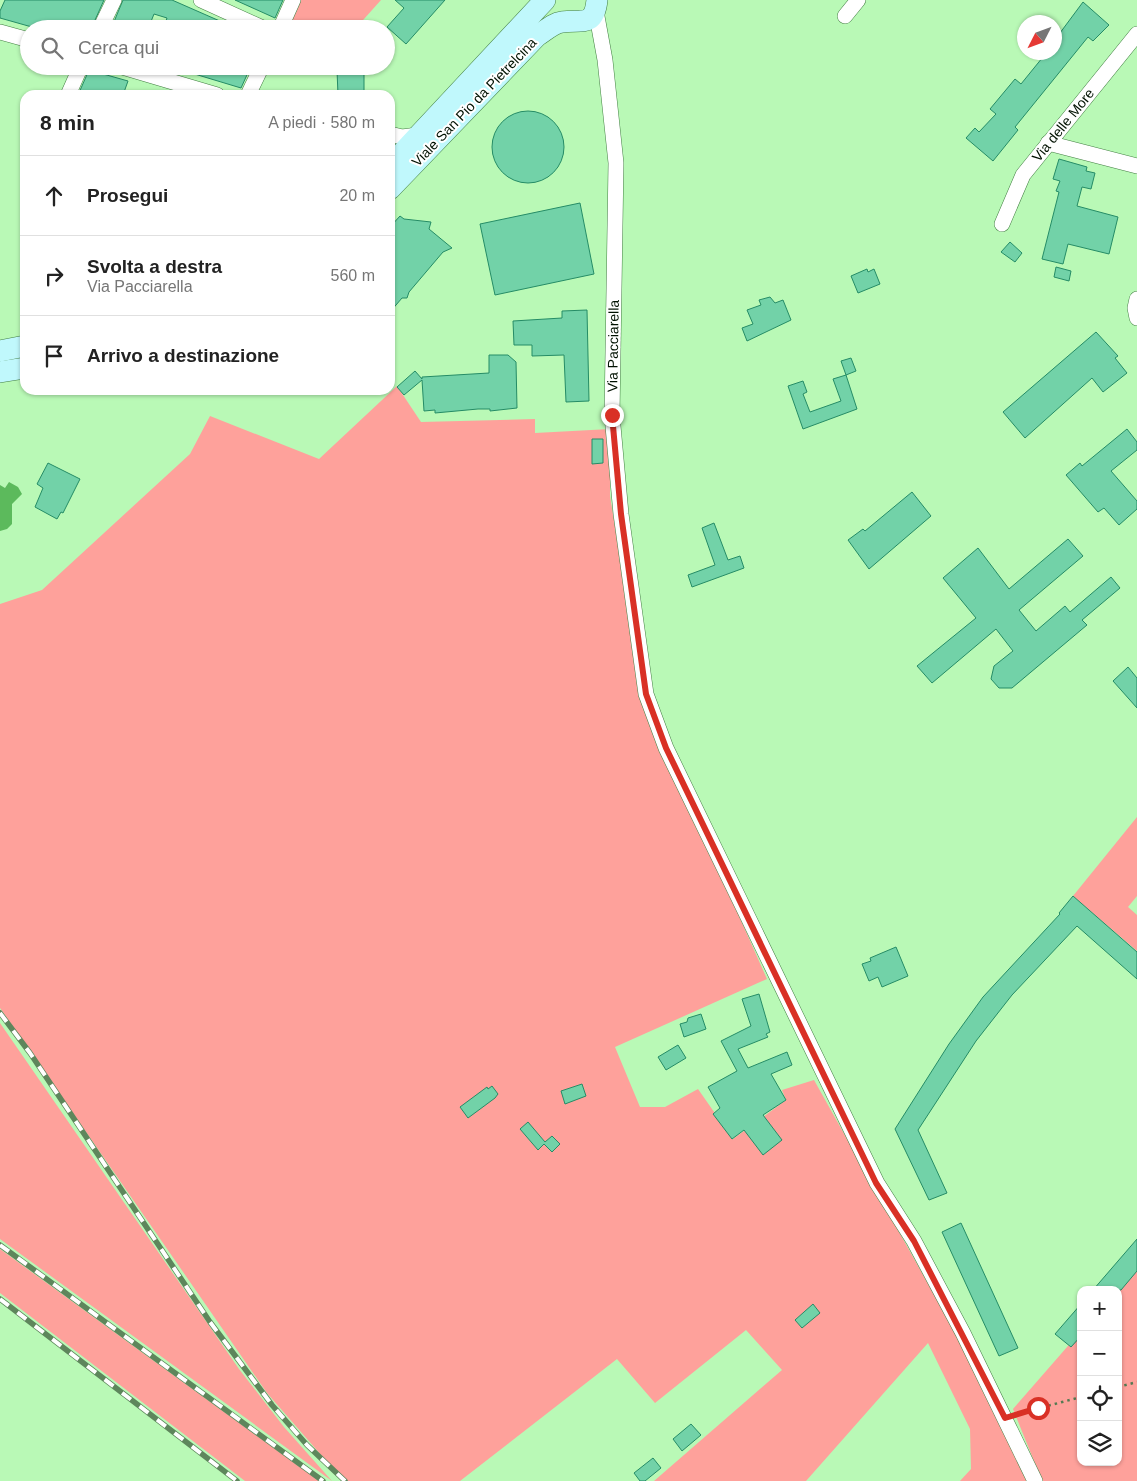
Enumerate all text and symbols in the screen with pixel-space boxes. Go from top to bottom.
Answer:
north arrow [1017,15,1062,60]
search box [20,20,395,75]
icon: search [38,34,66,62]
street label: Viale San Pio da Pietrelcina [408,34,540,170]
text: Cerca qui [78,37,159,58]
street label: Via delle More [1029,85,1097,165]
text: 8 min [40,111,95,134]
text: A piedi · 580 m [268,114,375,131]
icon: ahead [40,182,68,210]
text: Prosegui [87,185,168,206]
text: 20 m [339,187,375,204]
text: Svolta a destra [87,256,222,277]
icon: right [40,262,68,290]
text: 560 m [331,267,375,284]
text: Via Pacciarella [87,278,193,295]
street label: Via Pacciarella [604,299,622,392]
icon: arrive [40,342,68,370]
text: Arrivo a destinazione [87,345,279,366]
route end [601,404,624,427]
map controls [1077,1286,1122,1466]
button: + [1077,1286,1122,1331]
button: − [1077,1331,1122,1376]
button: locate [1077,1376,1122,1421]
route start [1027,1397,1050,1420]
button: layers [1077,1421,1122,1466]

